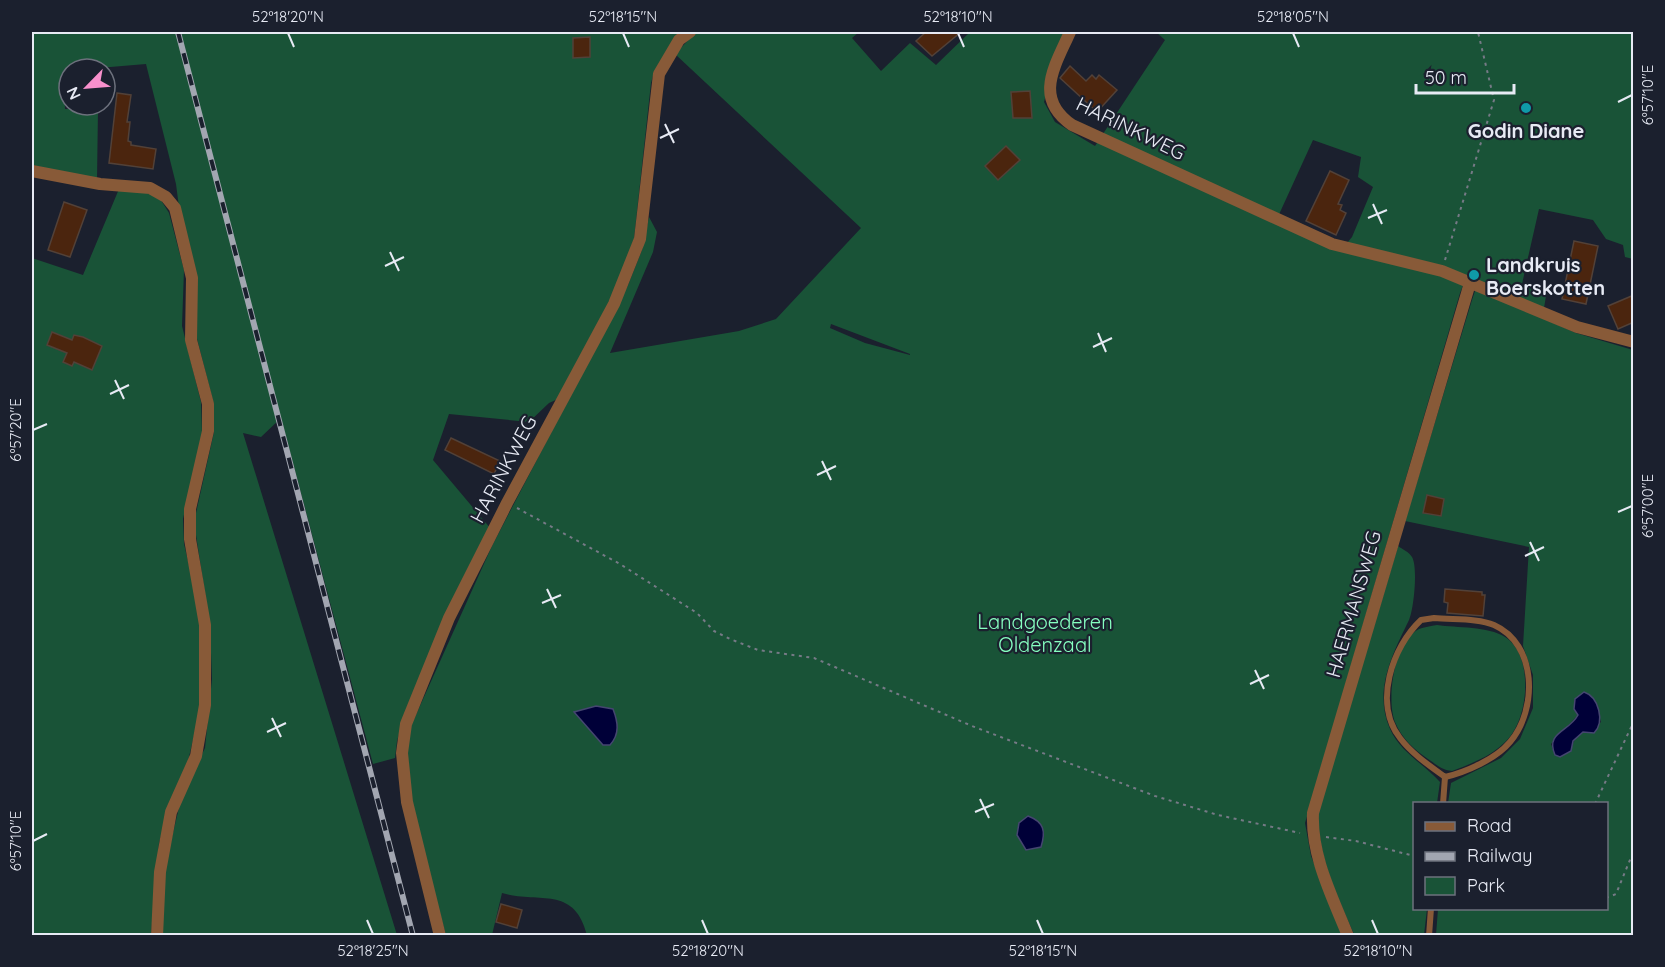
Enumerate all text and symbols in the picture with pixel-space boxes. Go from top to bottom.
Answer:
text: 52°18'20"N [252,7,324,26]
text: 52°18'15"N [589,7,657,26]
text: 52°18'10"N [923,7,993,26]
text: 52°18'05"N [1257,7,1329,26]
north arrow [57,57,117,117]
scale bar [1416,57,1514,95]
text: 6°57'10"E [1638,65,1657,125]
text: 50 m [1425,66,1467,89]
text: N [62,84,85,103]
street label: HARINKWEG [1072,91,1190,165]
marker: Godin Diane [1519,101,1533,115]
place label: Godin Diane [1468,118,1584,143]
place label: Landkruis Boerskotten [1486,252,1605,300]
marker: Landkruis Boerskotten [1467,268,1481,282]
text: 6°57'20"E [6,398,25,462]
street label: HARINKWEG [464,411,542,527]
text: 6°57'00"E [1638,474,1657,538]
street label: HAERMANSWEG [1320,528,1386,680]
park label: Landgoederen Oldenzaal [977,609,1113,657]
legend [1413,802,1608,910]
text: 6°57'10"E [6,811,25,871]
text: Road [1467,814,1512,837]
text: Railway [1467,844,1533,867]
text: Park [1467,874,1505,897]
text: 52°18'25"N [337,941,409,960]
text: 52°18'20"N [672,941,744,960]
text: 52°18'15"N [1009,941,1077,960]
text: 52°18'10"N [1343,941,1413,960]

